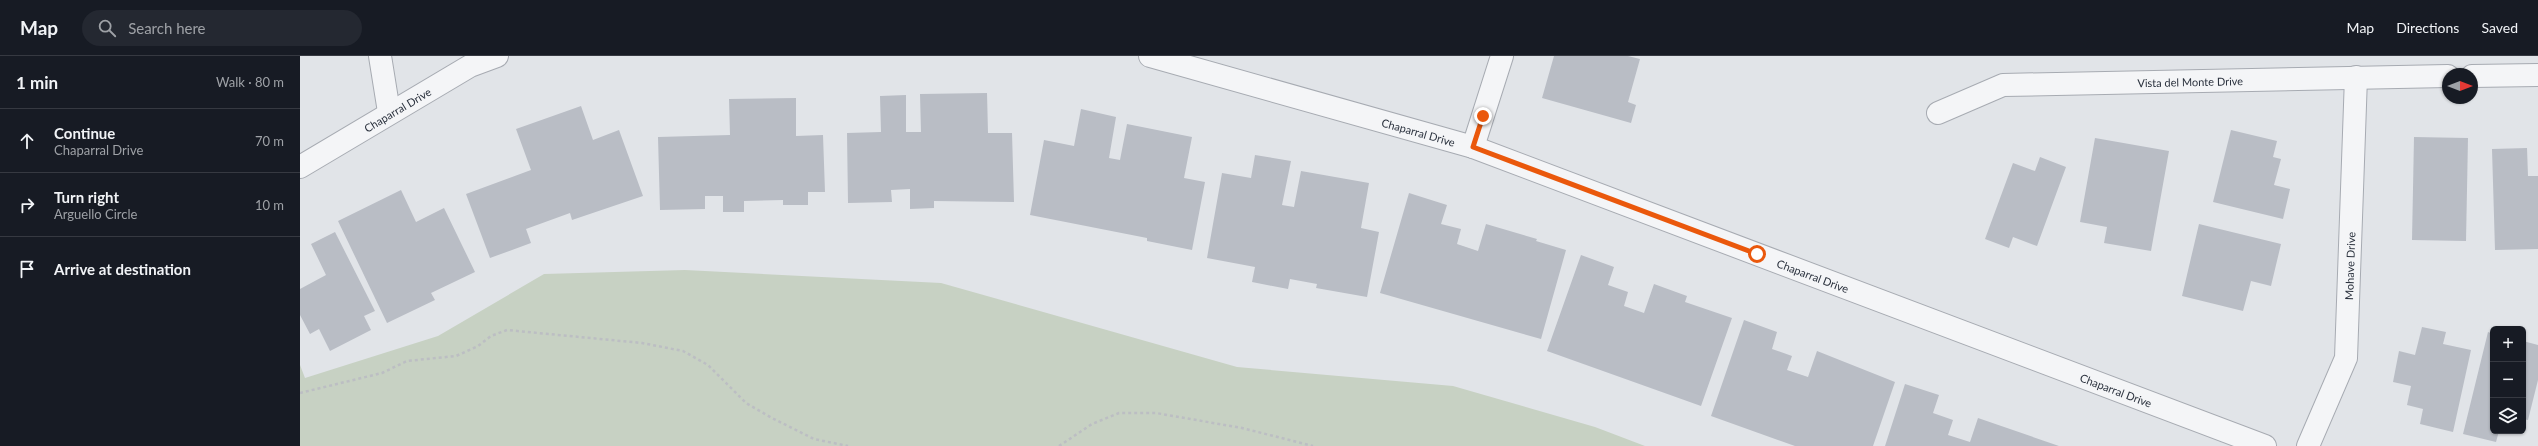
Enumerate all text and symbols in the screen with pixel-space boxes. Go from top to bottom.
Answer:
search box [82,10,362,46]
text: Map [20,16,58,39]
icon: search [96,17,118,39]
text: Search here [128,19,206,37]
text: Map [2347,19,2374,36]
text: Directions [2396,19,2459,36]
text: Saved [2481,19,2518,36]
north arrow [2442,68,2478,104]
text: 1 min [16,72,58,93]
text: Walk · 80 m [216,74,284,90]
street label: Vista del Monte Drive [2137,74,2243,89]
street label: Chaparral Drive [361,84,433,134]
route end [1474,107,1492,125]
street label: Chaparral Drive [1380,115,1457,148]
text: Continue [54,124,115,142]
icon: ahead [16,130,38,152]
text: 70 m [255,133,284,149]
text: Chaparral Drive [54,142,143,158]
text: Turn right [54,188,119,206]
icon: right [16,194,38,216]
text: 10 m [255,197,284,213]
text: Arguello Circle [54,206,137,222]
street label: Mohave Drive [2342,231,2357,300]
route start [1748,245,1766,263]
street label: Chaparral Drive [1775,256,1851,295]
icon: arrive [16,258,38,280]
text: Arrive at destination [54,260,191,278]
map controls [2490,326,2526,434]
button: + [2490,326,2526,362]
button: − [2490,362,2526,398]
street label: Chaparral Drive [2078,370,2154,409]
button: layers [2490,398,2526,434]

